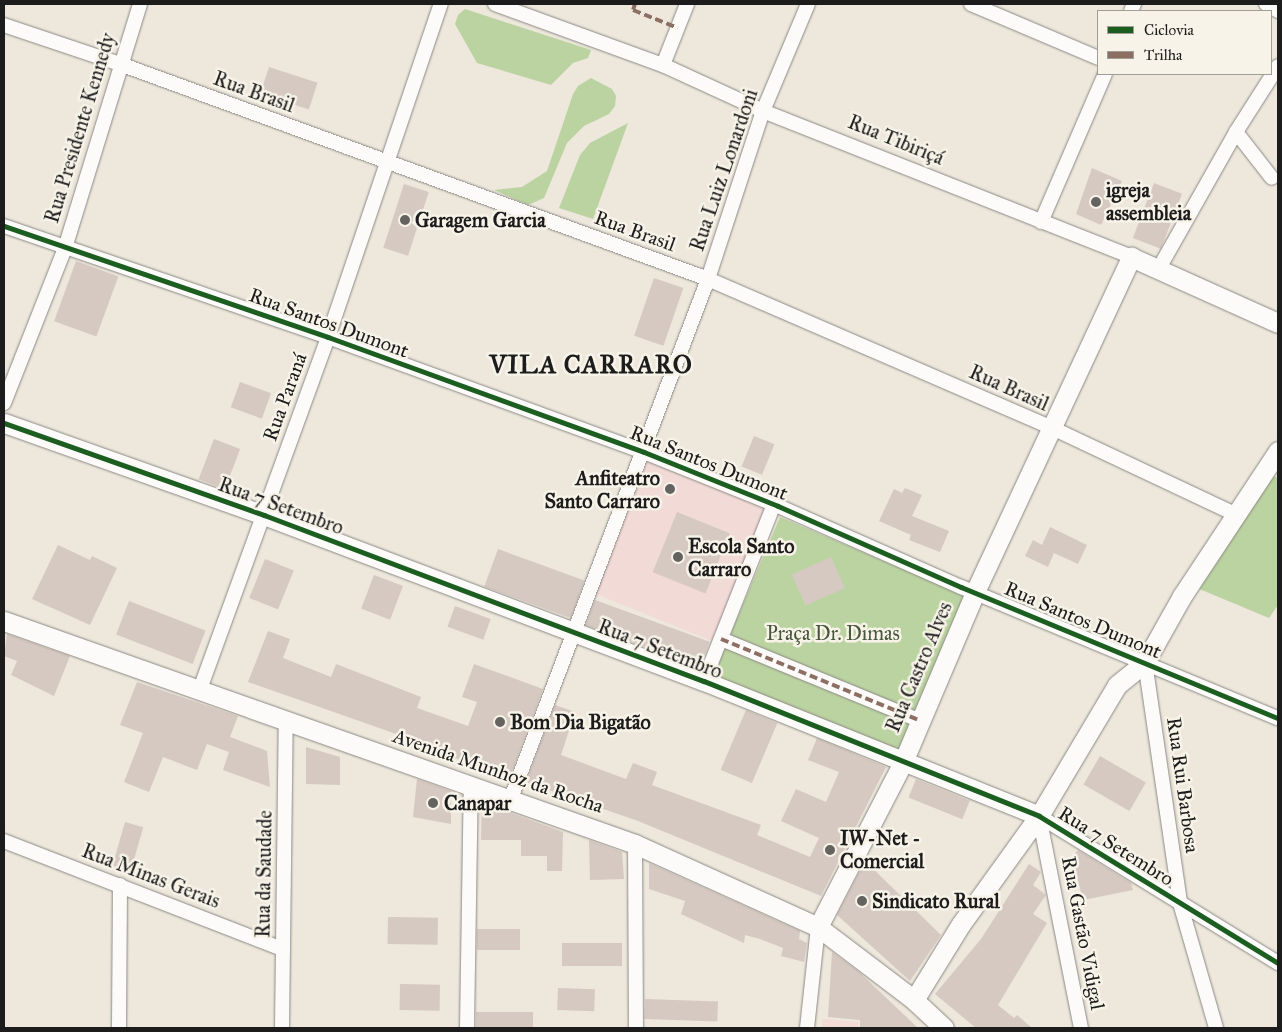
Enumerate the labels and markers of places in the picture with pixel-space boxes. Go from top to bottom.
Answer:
place label: igreja assembleia [1106,178,1191,225]
marker: igreja assembleia [1090,196,1102,208]
place label: Garagem Garcia [415,208,546,232]
marker: Garagem Garcia [399,214,411,226]
place label: Anfiteatro Santo Carraro [545,466,660,513]
marker: Anfiteatro Santo Carraro [664,483,676,495]
place label: Escola Santo Carraro [688,534,794,581]
marker: Escola Santo Carraro [672,551,684,563]
place label: Bom Dia Bigatão [510,710,651,734]
marker: Bom Dia Bigatão [494,716,506,728]
place label: Canapar [444,791,511,815]
marker: Canapar [426,796,440,810]
place label: IW-Net - Comercial [840,826,924,873]
marker: IW-Net - Comercial [824,844,836,856]
place label: Sindicato Rural [872,889,1000,913]
marker: Sindicato Rural [856,895,868,907]

